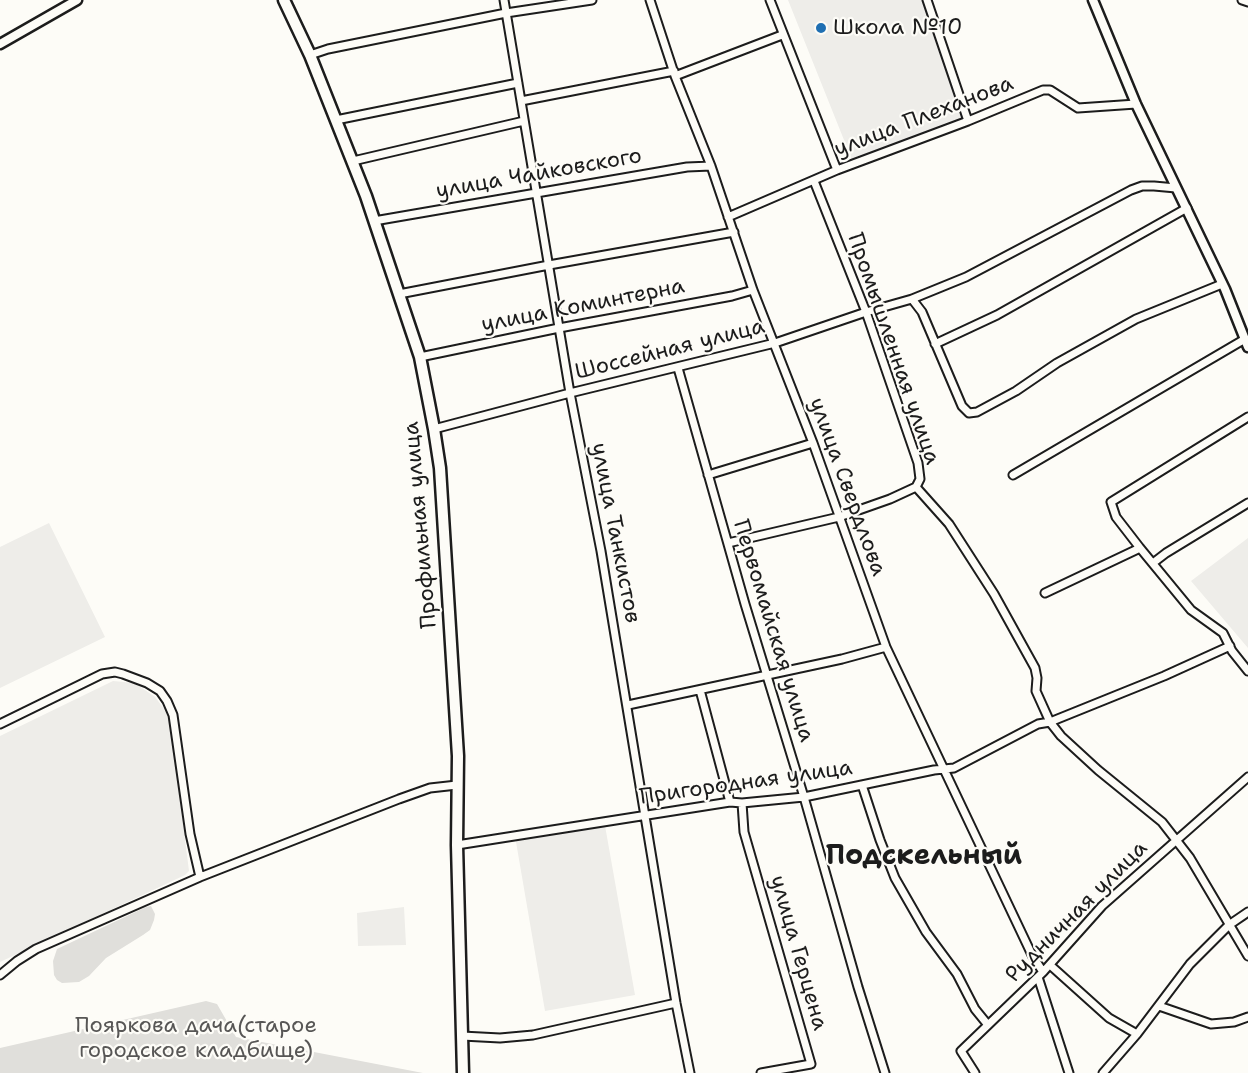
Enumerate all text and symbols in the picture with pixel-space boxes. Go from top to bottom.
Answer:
place label: Школа №10 [833,15,962,41]
marker: Школа №10 [814,21,828,35]
street label: улица Плеханова [831,71,1017,163]
street label: улица Чайковского [434,143,644,205]
street label: Промышленная улица [841,230,945,468]
street label: улица Коминтерна [479,273,687,339]
street label: Шоссейная улица [572,314,768,386]
street label: улица Свердлова [802,394,892,580]
street label: Профильная улица [399,420,443,630]
street label: улица Танкистов [585,441,645,625]
street label: Первомайская улица [727,517,819,745]
street label: Пригородная улица [638,755,854,811]
street label: Рудничная улица [1001,836,1153,988]
district label: Подскельный [826,840,1022,874]
street label: улица Герцена [763,873,833,1033]
park label: Пояркова дача(старое городское кладбище) [75,1013,317,1064]

